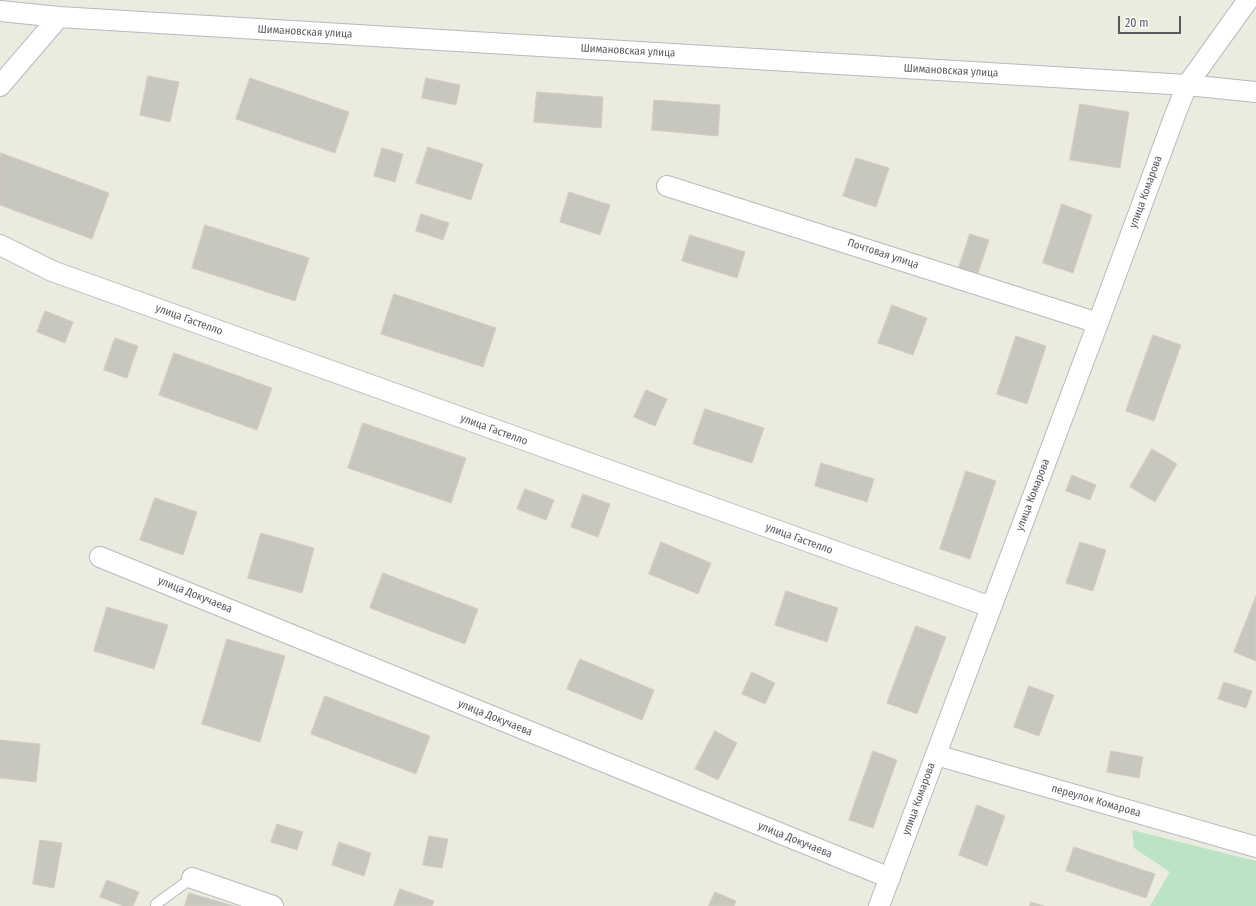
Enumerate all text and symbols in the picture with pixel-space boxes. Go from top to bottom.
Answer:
scale bar [1120,8,1183,34]
text: 20 m [1125,16,1149,30]
street label: Шимановская улица [257,23,353,41]
street label: Шимановская улица [580,42,676,60]
street label: Шимановская улица [903,62,999,80]
street label: улица Комарова [1127,154,1165,230]
street label: Почтовая улица [846,236,920,272]
street label: улица Гастелло [153,302,225,338]
street label: улица Гастелло [458,412,530,448]
street label: улица Комарова [1013,457,1053,533]
street label: улица Гастелло [763,521,835,557]
street label: улица Докучаева [156,574,234,616]
street label: улица Докучаева [456,697,534,739]
street label: улица Комарова [900,761,938,837]
street label: переулок Комарова [1050,782,1142,820]
street label: улица Докучаева [756,819,834,861]

